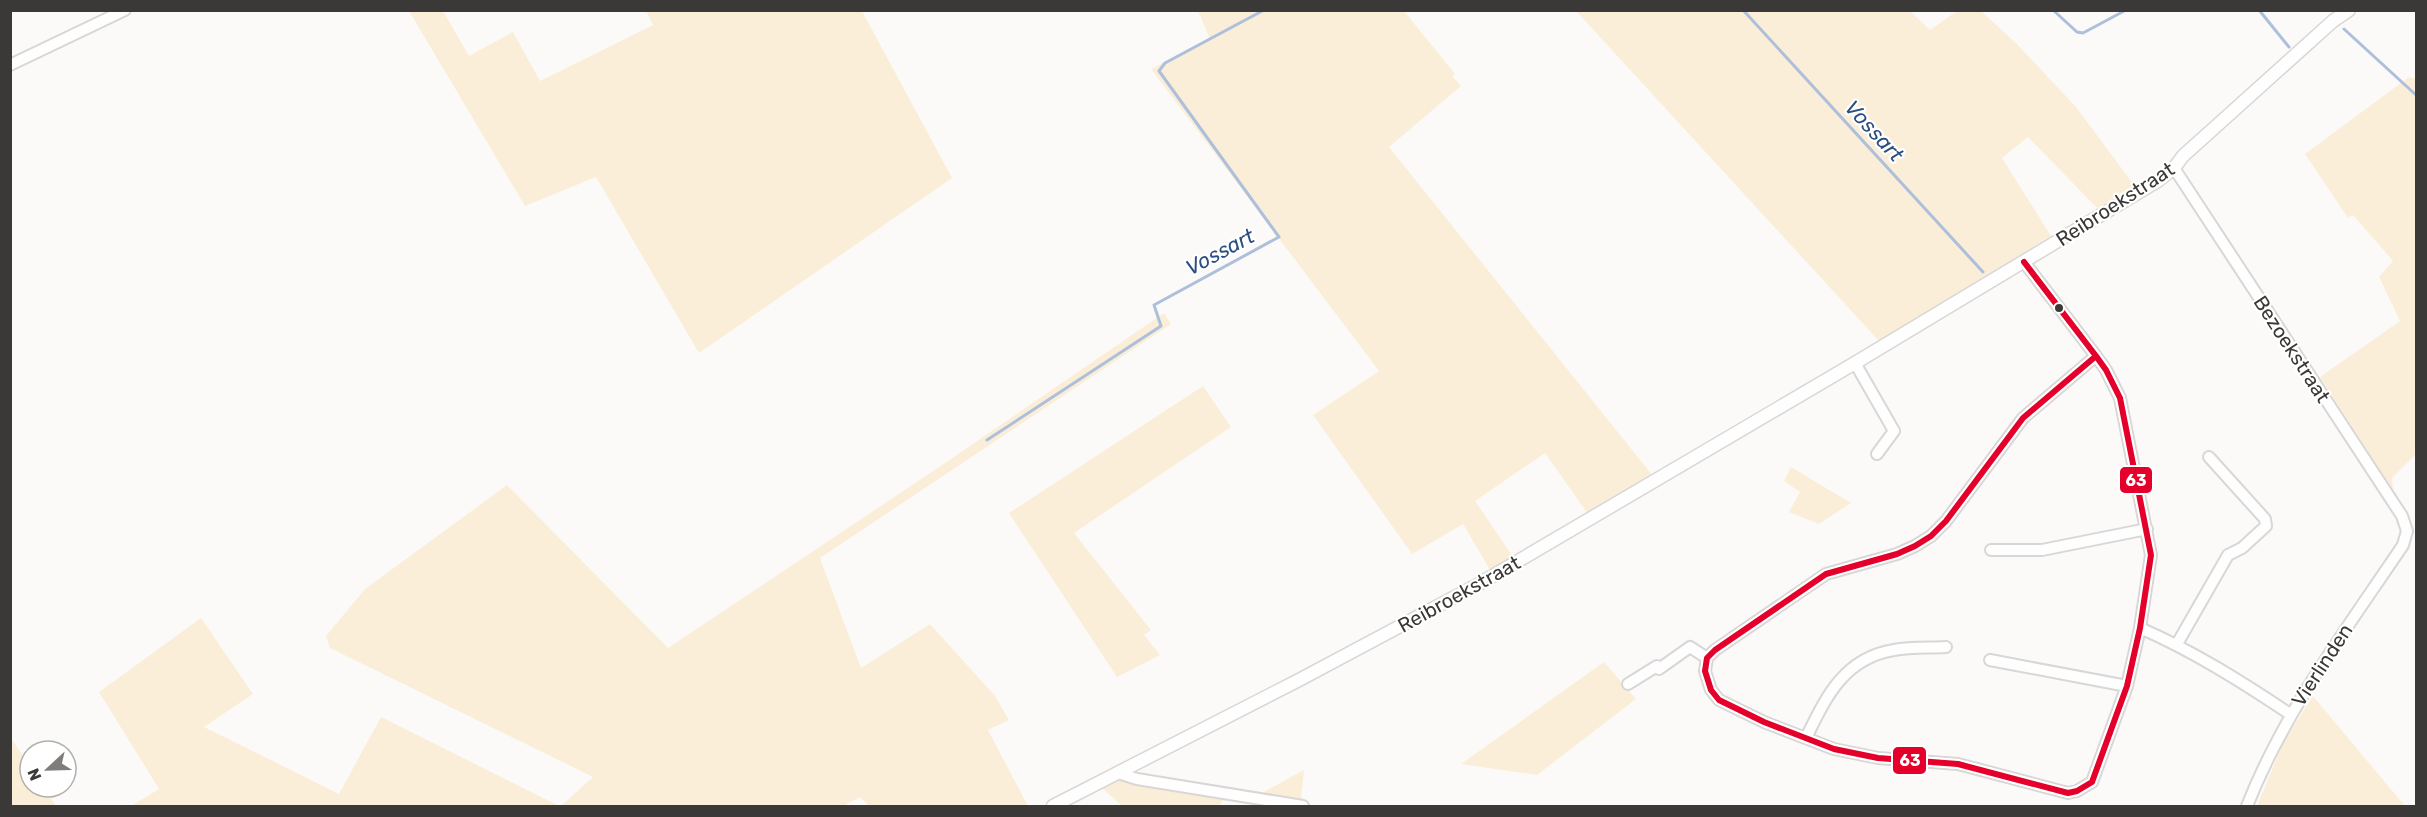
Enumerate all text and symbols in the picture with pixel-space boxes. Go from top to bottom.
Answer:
water label: Vossart [1840,95,1910,167]
street label: Reibroekstraat [2051,157,2179,251]
water label: Vossart [1181,223,1259,280]
street label: Bezoekstraat [2249,291,2336,407]
unlabelled marker [2053,302,2065,314]
line badge: 63 [2119,466,2153,494]
text: 63 [2126,471,2146,490]
street label: Reibroekstraat [1394,550,1525,638]
street label: Vierlinden [2286,619,2358,711]
north arrow [18,739,78,799]
line badge: 63 [1892,746,1927,775]
text: 63 [1900,751,1920,770]
text: N [24,766,46,783]

